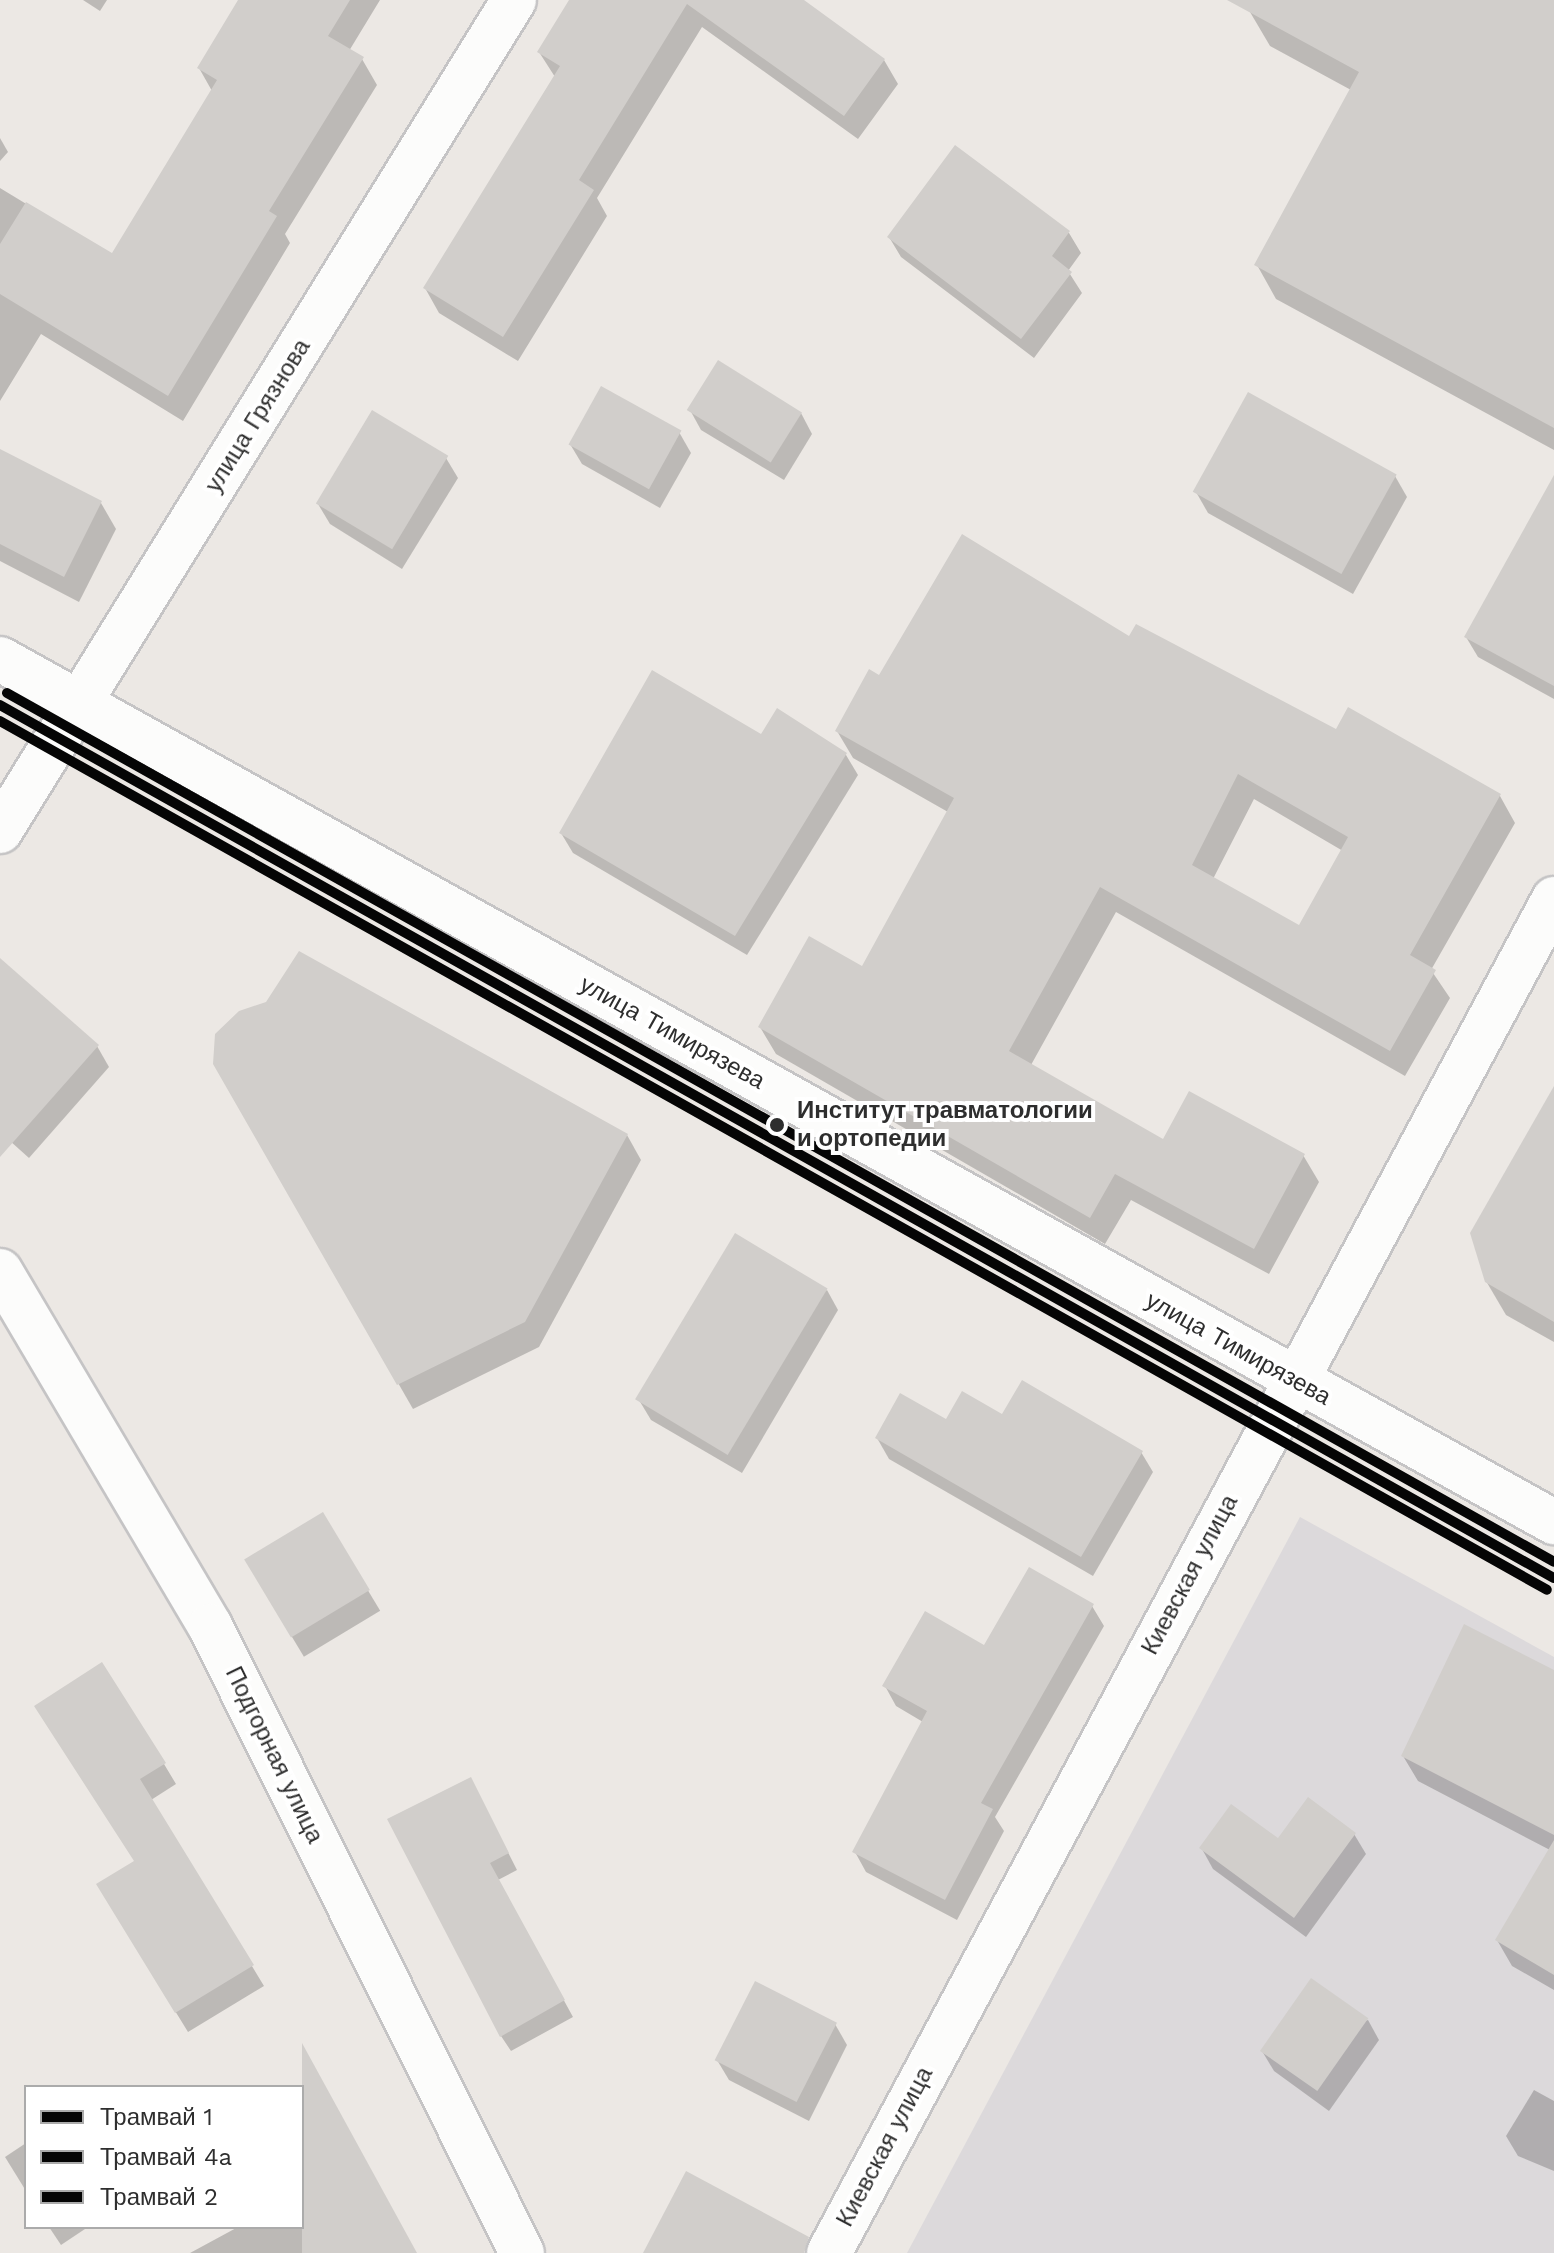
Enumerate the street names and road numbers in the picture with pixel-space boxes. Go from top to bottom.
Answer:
street label: улица Грязнова [199,334,317,498]
street label: улица Тимирязева [574,970,770,1096]
street label: улица Тимирязева [1140,1286,1336,1412]
street label: Киевская улица [1136,1490,1244,1660]
street label: Подгорная улица [219,1662,329,1848]
street label: Киевская улица [831,2062,939,2232]

